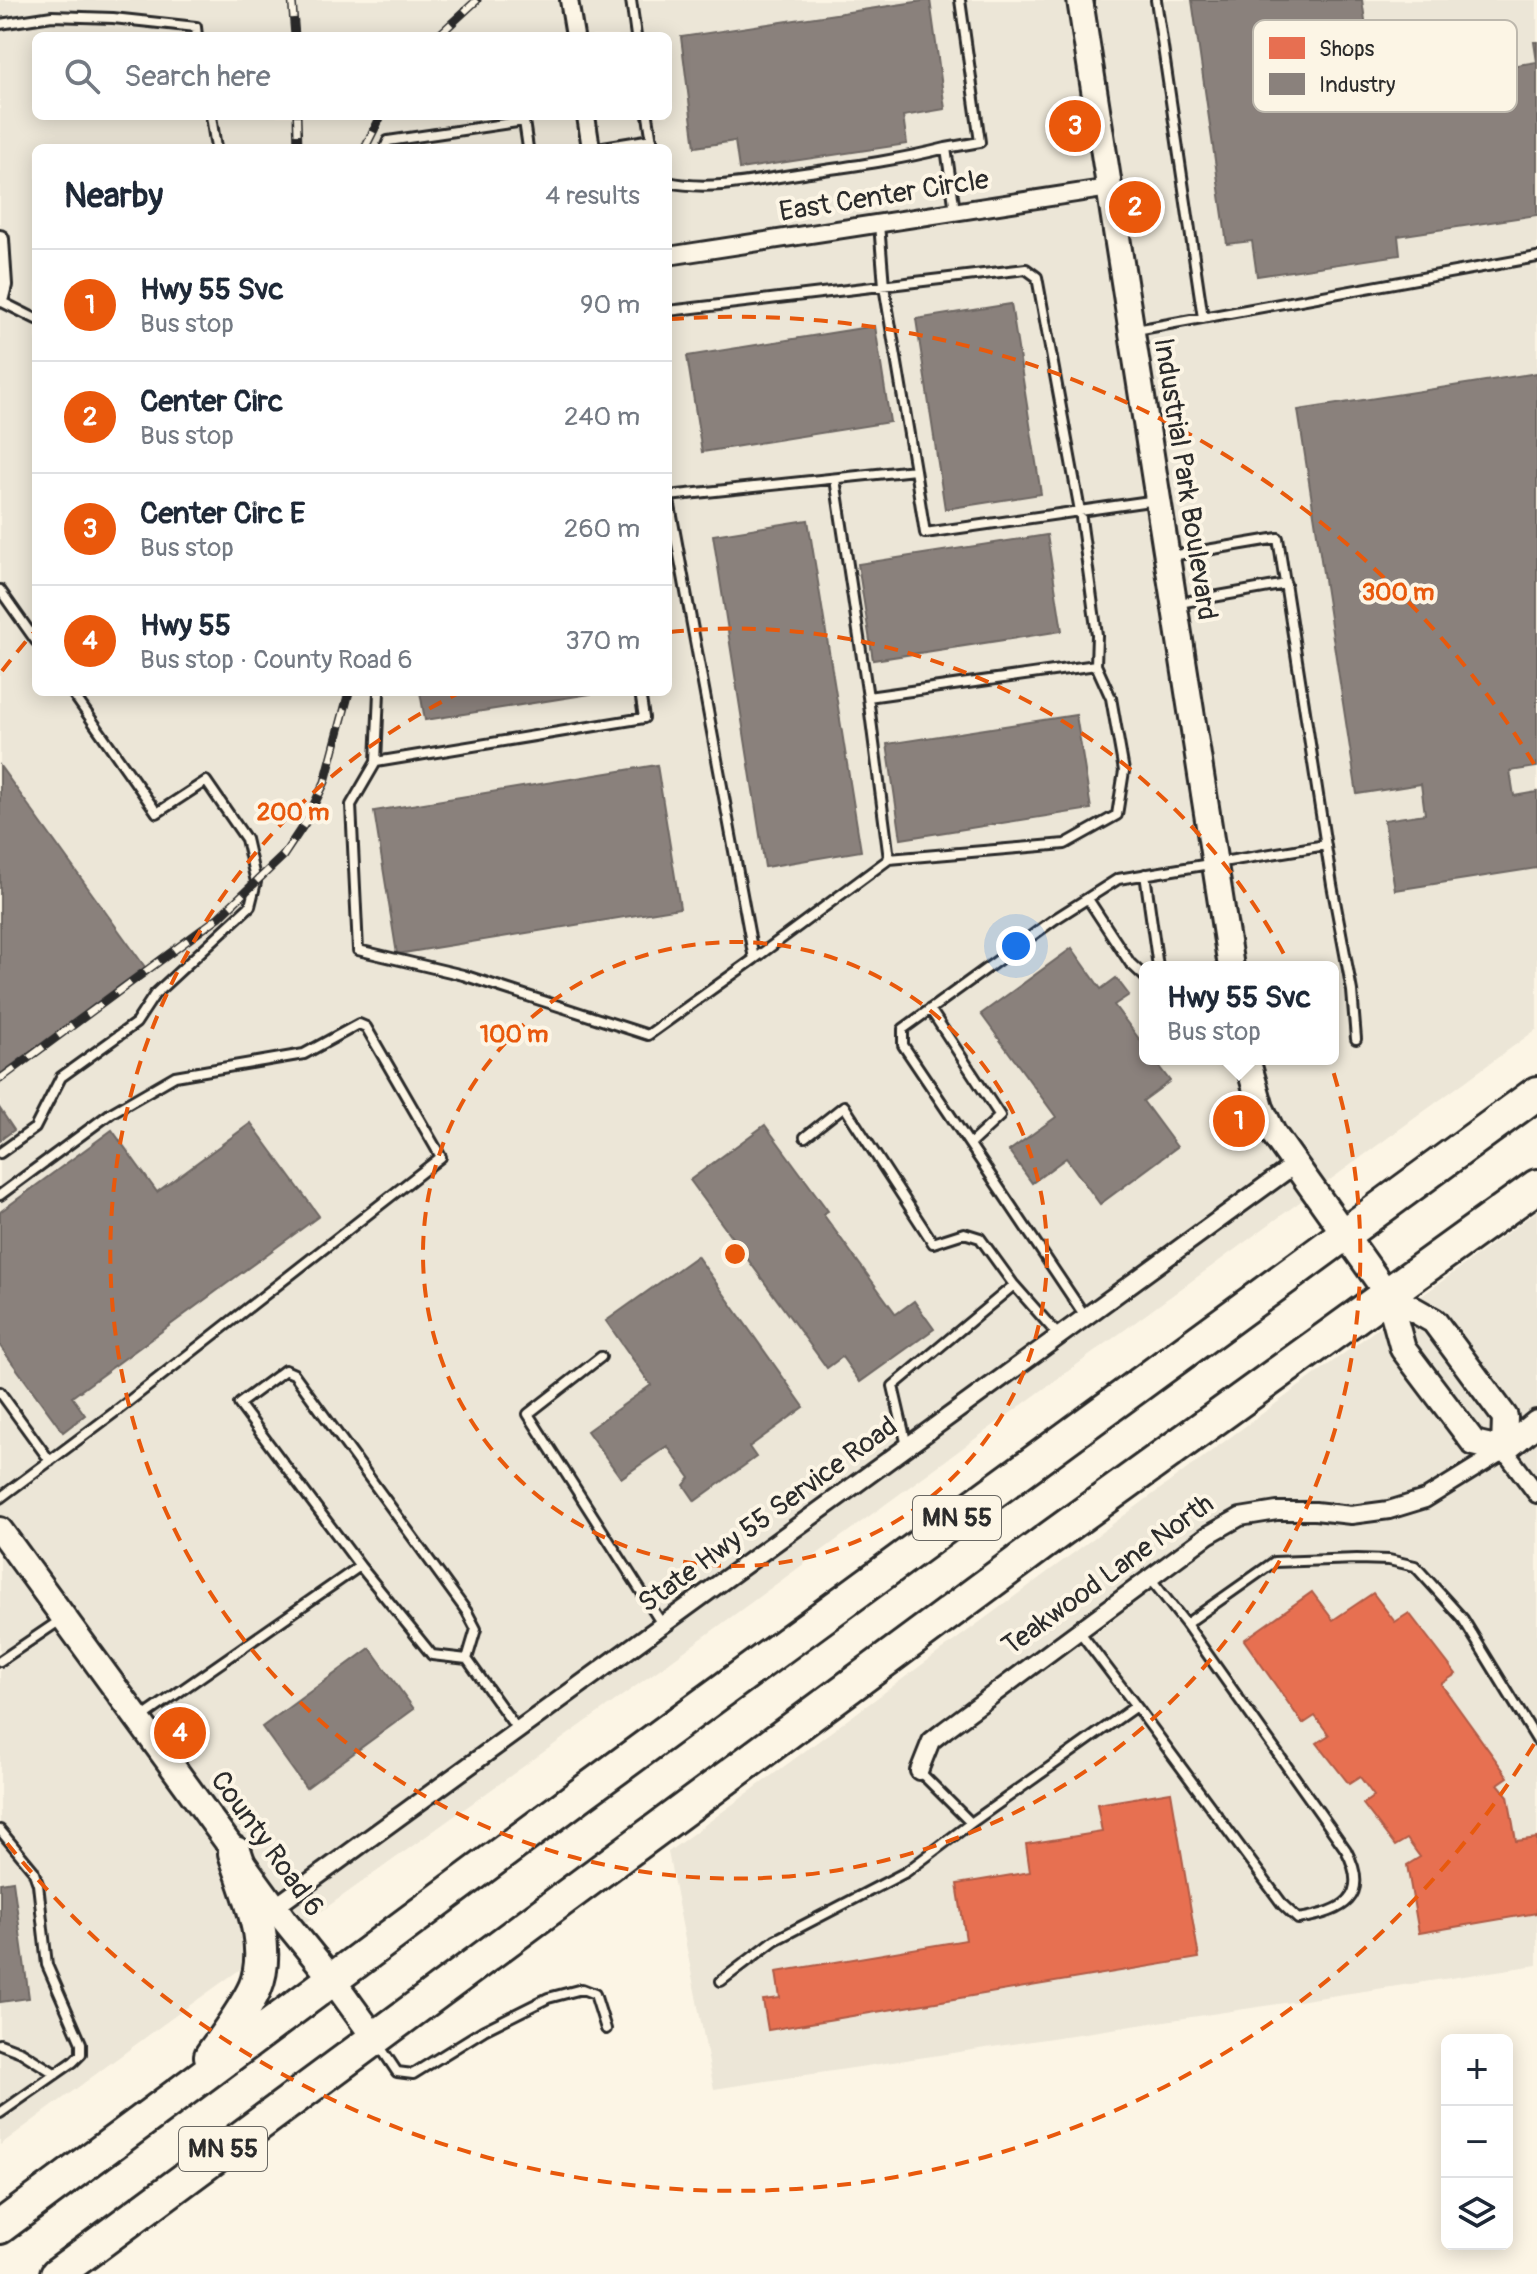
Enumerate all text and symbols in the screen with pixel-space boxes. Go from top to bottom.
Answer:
legend [1253,20,1517,112]
search box [32,32,672,120]
text: Shops [1319,35,1375,63]
icon: search [60,54,104,98]
text: Search here [124,58,271,95]
text: Industry [1319,71,1395,99]
pin: 3 [1049,96,1101,156]
street label: East Center Circle [777,162,991,230]
text: Nearby [64,175,163,218]
pin: 2 [1109,177,1161,237]
text: 4 results [545,180,640,212]
text: Hwy 55 Svc [140,271,284,308]
text: 1 [85,289,95,321]
text: 90 m [580,289,640,321]
text: Bus stop [140,308,234,340]
street label: Industrial Park Boulevard [1145,335,1225,623]
text: Center Circ [140,383,283,420]
text: 2 [83,401,97,433]
text: 240 m [564,401,640,433]
text: Bus stop [140,420,234,452]
text: Center Circ E [140,495,305,532]
text: 3 [83,513,97,545]
text: 260 m [564,513,640,545]
text: Bus stop [140,532,234,564]
text: 300 m [1362,578,1434,607]
text: Hwy 55 [140,607,231,644]
text: 4 [82,625,98,657]
text: 370 m [565,625,640,657]
text: Bus stop · County Road 6 [140,644,413,676]
text: 200 m [257,798,329,827]
your location [996,926,1036,966]
popup [1139,961,1339,1065]
text: Hwy 55 Svc [1167,979,1311,1016]
text: Bus stop [1167,1016,1261,1048]
text: 100 m [480,1020,548,1049]
pin: 1 [1213,1091,1265,1151]
centre of rings [721,1240,749,1268]
street label: State Hwy 55 Service Road [632,1409,904,1621]
street label: Teakwood Lane North [995,1486,1221,1664]
road number: MN 55 [913,1496,1001,1540]
pin: 4 [154,1703,206,1763]
street label: County Road 6 [202,1764,332,1924]
map controls [1441,2034,1513,2250]
button: + [1441,2034,1513,2106]
button: − [1441,2106,1513,2178]
road number: MN 55 [179,2127,267,2171]
button: layers [1441,2178,1513,2250]

